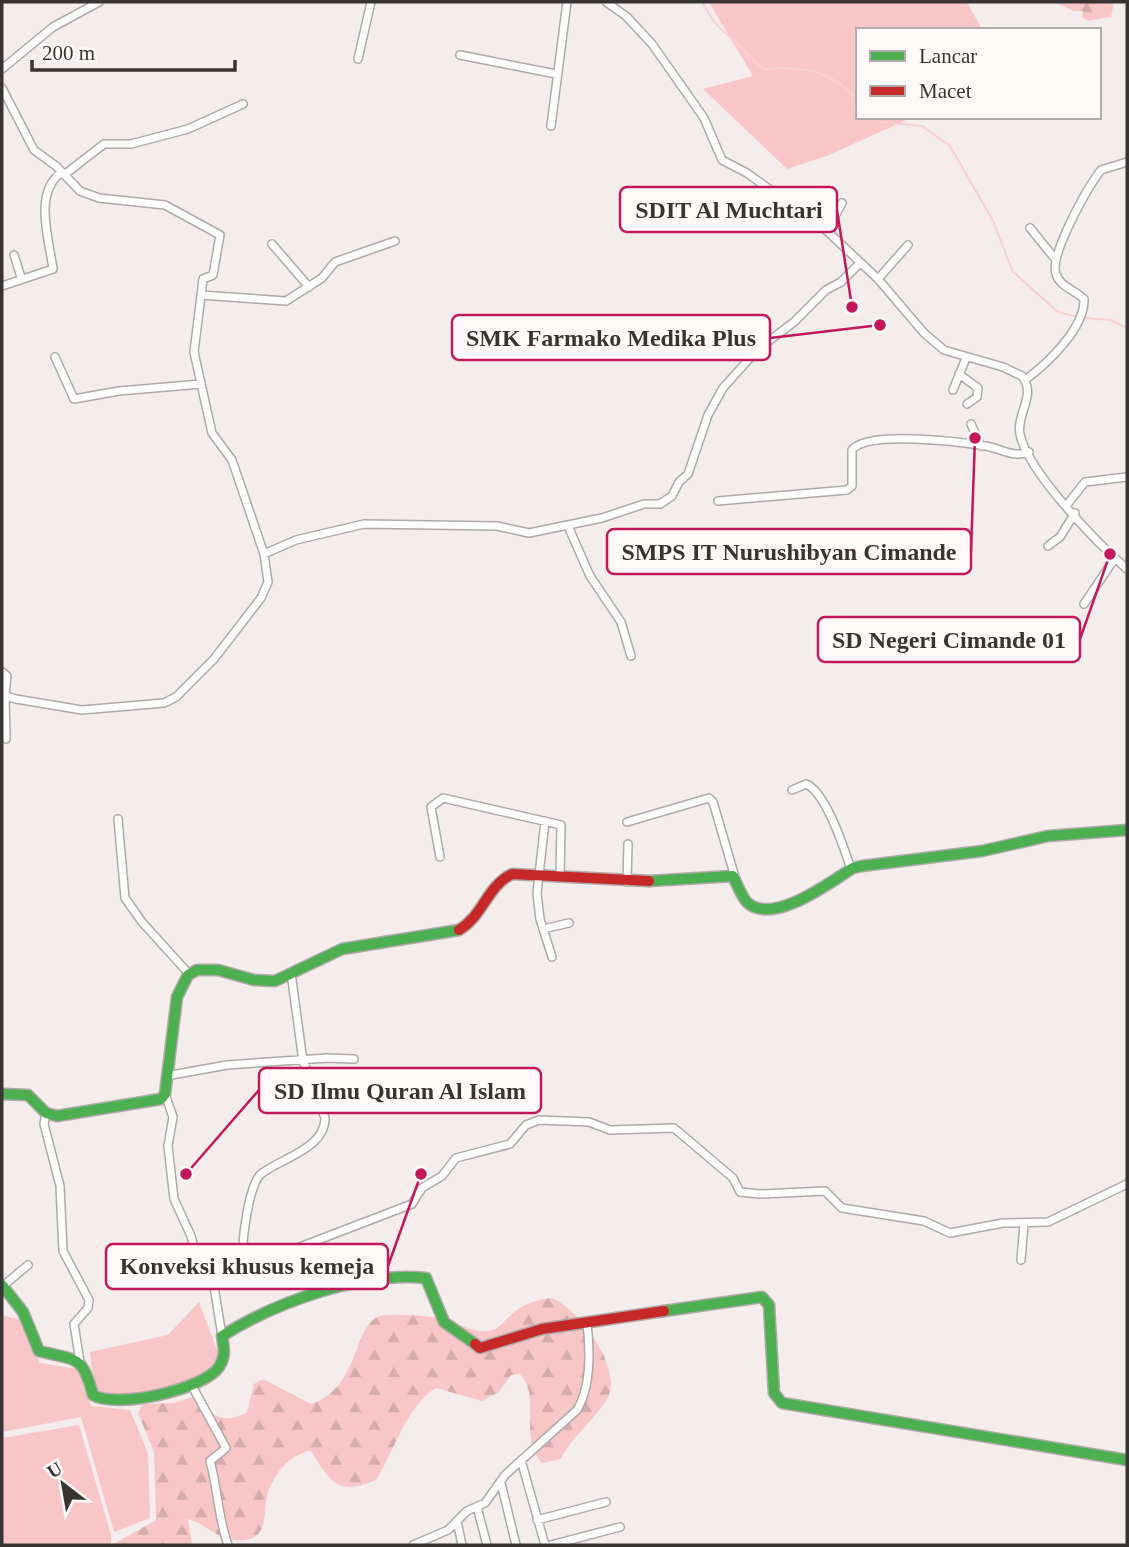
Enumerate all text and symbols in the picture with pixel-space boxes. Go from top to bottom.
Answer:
scale bar [32,28,234,72]
legend [856,28,1101,119]
text: 200 m [42,41,95,65]
text: Lancar [919,44,977,68]
text: Macet [919,79,972,103]
callout: SDIT Al Muchtari [620,187,837,232]
text: SDIT Al Muchtari [635,197,823,223]
callout: SMK Farmako Medika Plus [452,315,770,360]
text: SMK Farmako Medika Plus [466,325,756,351]
callout: SMPS IT Nurushibyan Cimande [607,529,971,574]
text: SMPS IT Nurushibyan Cimande [622,539,957,565]
callout: SD Negeri Cimande 01 [818,617,1080,662]
text: SD Negeri Cimande 01 [832,627,1066,653]
callout: SD Ilmu Quran Al Islam [259,1068,541,1113]
text: SD Ilmu Quran Al Islam [274,1078,526,1104]
callout: Konveksi khusus kemeja [106,1244,388,1289]
text: Konveksi khusus kemeja [120,1253,374,1279]
north arrow [28,1449,98,1519]
text: U [43,1457,66,1482]

